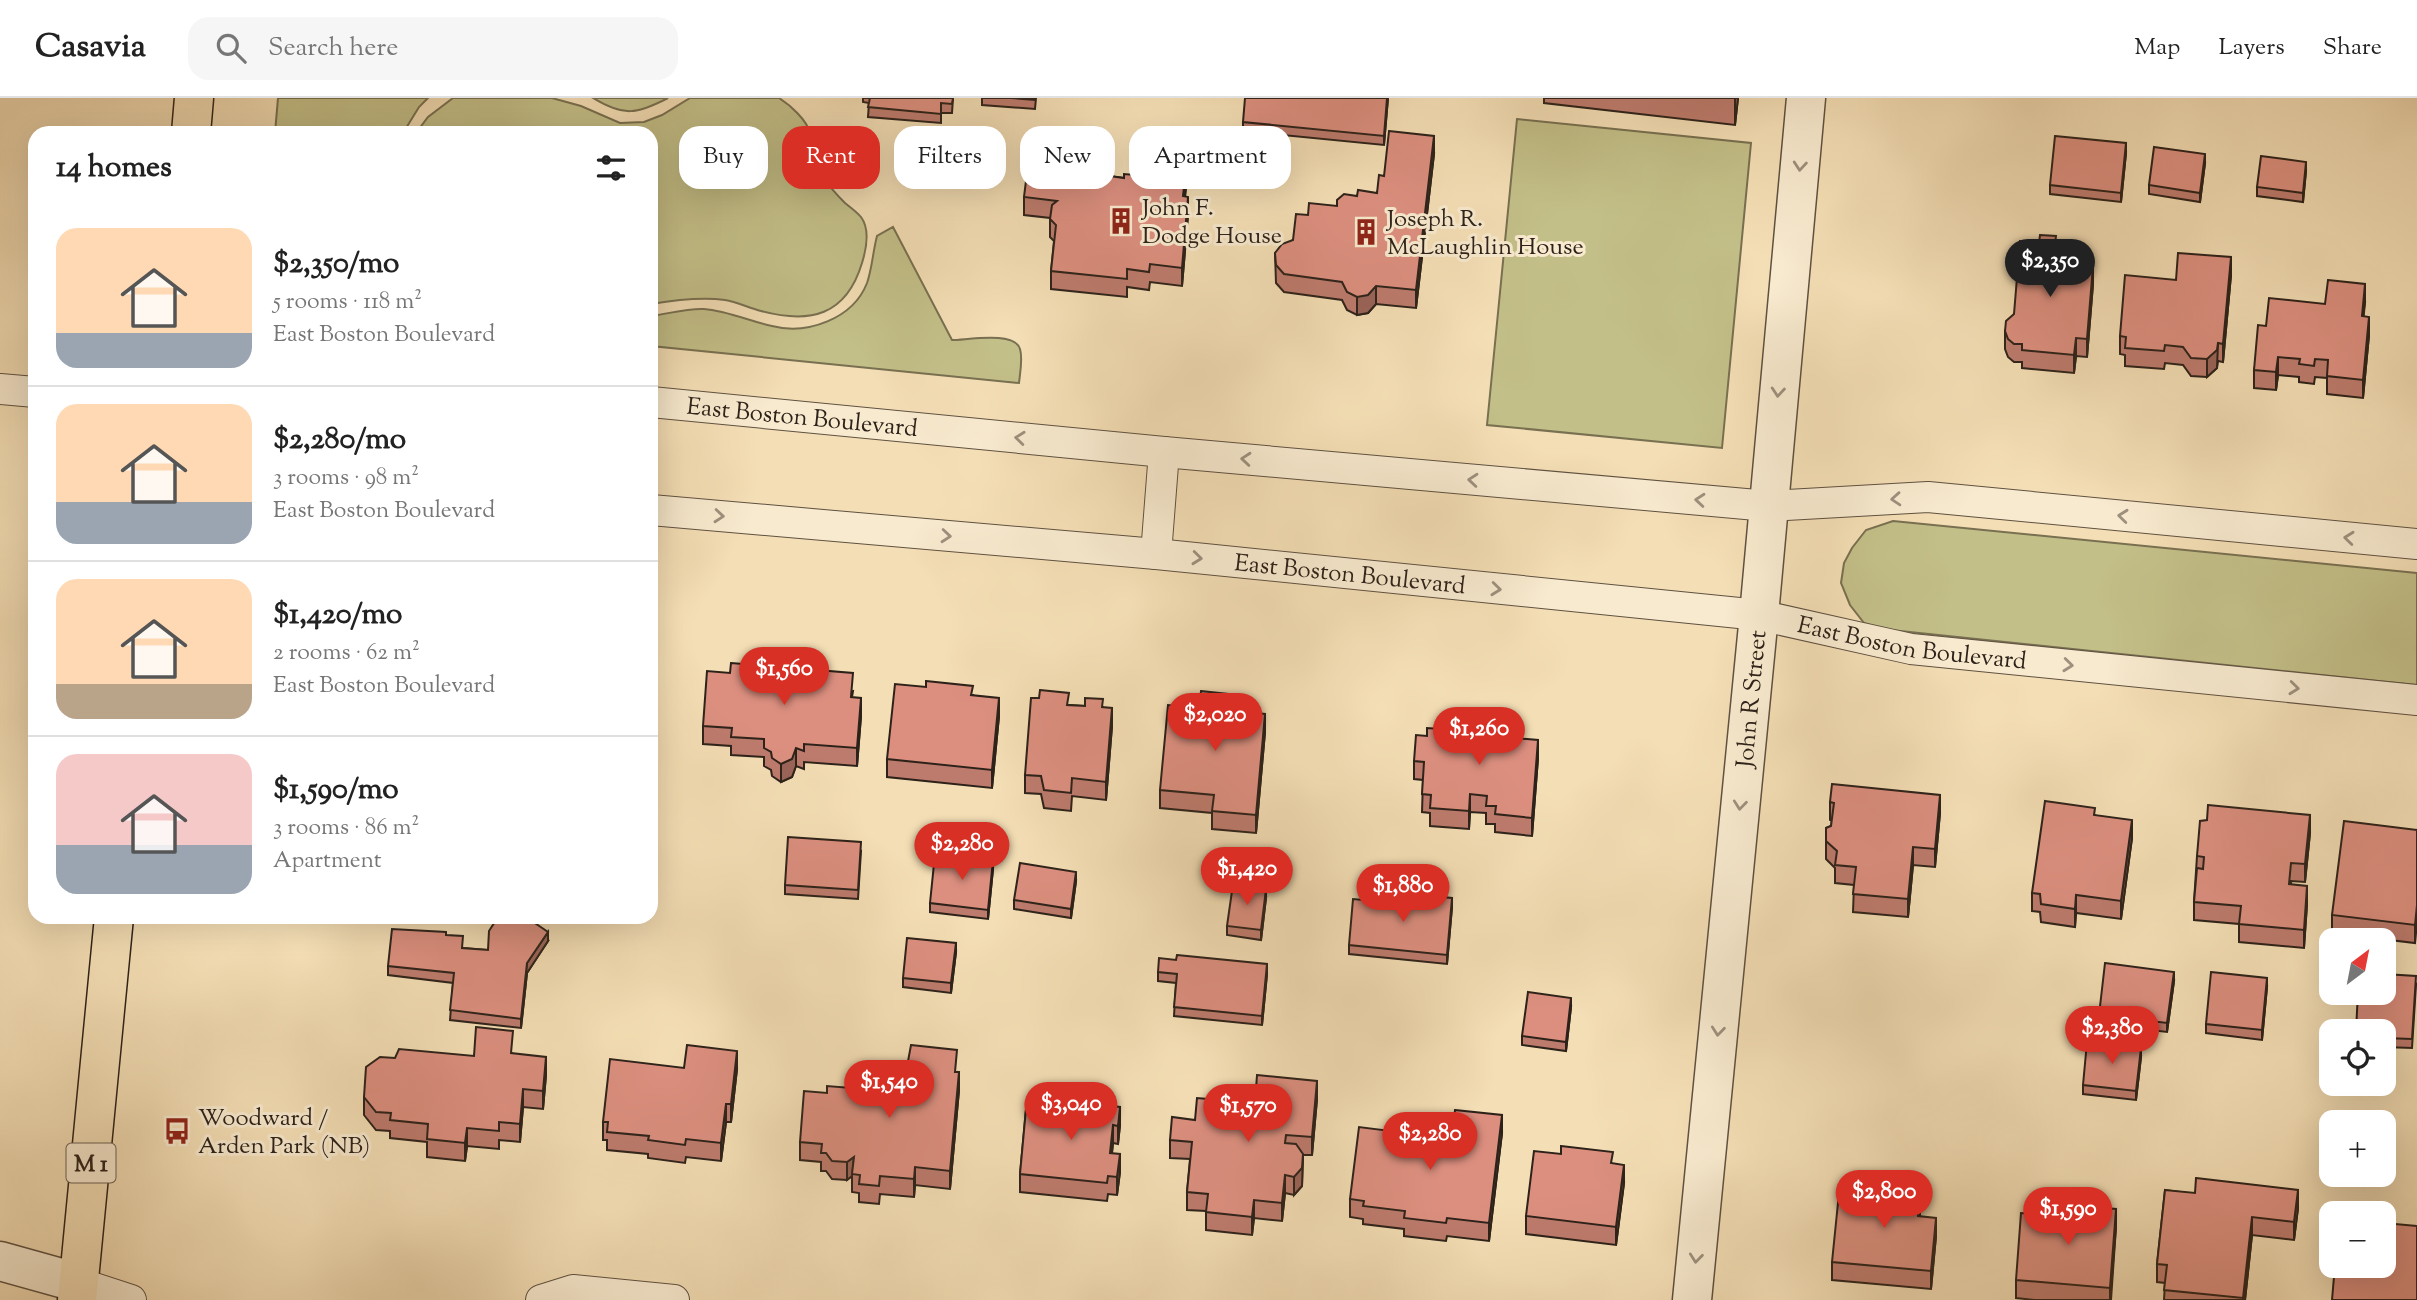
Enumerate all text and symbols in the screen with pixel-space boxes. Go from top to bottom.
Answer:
search box [188,17,678,80]
text: Casavia [35,24,146,72]
icon: search [212,29,250,67]
text: Search here [268,30,398,67]
text: Map [2134,31,2180,65]
text: Layers [2218,31,2285,65]
text: Share [2323,31,2382,65]
chip: Buy [679,126,768,189]
chip: Rent [782,126,880,189]
chip: Filters [894,126,1006,189]
chip: New [1020,126,1115,189]
chip: Apartment [1129,126,1291,189]
text: 14 homes [56,147,172,190]
icon: filters [592,149,630,187]
one-way arrow [1793,161,1808,172]
place label: John F. Dodge House [1140,192,1282,254]
place label: Joseph R. McLaughlin House [1385,203,1584,265]
building icon: John F. Dodge House [1106,206,1136,236]
building icon: Joseph R. McLaughlin House [1351,217,1381,247]
pin: $2,350 [1993,240,2107,299]
text: $2,350/mo [273,243,400,286]
text: $2,350 [2021,245,2079,278]
icon: home [112,256,196,340]
text: 5 rooms · 118 m² [273,286,422,319]
text: East Boston Boulevard [273,319,495,352]
one-way arrow [1771,387,1786,398]
street label: East Boston Boulevard [685,391,920,447]
text: $2,280/mo [273,419,406,462]
one-way arrow [1014,431,1026,446]
icon: home [112,432,196,516]
one-way arrow [1241,452,1252,467]
text: 3 rooms · 98 m² [273,462,419,495]
one-way arrow [1467,473,1478,488]
one-way arrow [1890,491,1901,506]
one-way arrow [1694,493,1705,508]
text: East Boston Boulevard [273,495,495,528]
one-way arrow [714,508,725,523]
one-way arrow [2117,509,2128,524]
one-way arrow [940,528,951,543]
one-way arrow [2343,531,2354,546]
street label: East Boston Boulevard [1233,547,1467,604]
one-way arrow [1191,551,1202,566]
one-way arrow [1490,581,1502,596]
text: $1,420/mo [273,594,402,637]
icon: home [112,607,196,691]
street label: East Boston Boulevard [1794,609,2029,680]
street label: John R Street [1729,629,1776,771]
text: 2 rooms · 62 m² [273,637,420,670]
pin: $1,560 [727,648,841,707]
text: $1,560 [755,653,813,686]
one-way arrow [2062,657,2073,672]
text: East Boston Boulevard [273,670,495,703]
one-way arrow [2288,680,2300,695]
pin: $2,020 [1158,694,1272,753]
text: $2,020 [1184,699,1246,732]
pin: $1,260 [1422,708,1536,767]
text: $1,260 [1449,713,1509,746]
text: $1,590/mo [273,769,399,812]
icon: home [112,782,196,866]
one-way arrow [1733,800,1748,811]
text: 3 rooms · 86 m² [273,812,419,845]
pin: $2,280 [905,822,1019,882]
text: $2,280 [930,828,994,861]
text: Apartment [273,845,382,878]
pin: $1,420 [1190,848,1304,907]
text: $1,420 [1217,853,1277,886]
pin: $1,880 [1346,864,1460,924]
text: $1,880 [1373,870,1434,903]
north arrow [2319,928,2396,1004]
map controls [2319,928,2396,1278]
pin: $2,380 [2055,1006,2169,1066]
text: $2,380 [2081,1012,2143,1045]
button: locate [2319,1019,2396,1096]
one-way arrow [1711,1026,1726,1037]
pin: $1,540 [832,1060,946,1120]
text: $1,540 [860,1066,918,1099]
pin: $3,040 [1014,1082,1128,1142]
pin: $1,570 [1191,1084,1305,1144]
text: $3,040 [1040,1088,1102,1121]
text: $1,570 [1219,1090,1277,1123]
place label: Woodward / Arden Park (NB) [198,1102,370,1164]
button: + [2319,1110,2396,1187]
pin: $2,280 [1373,1112,1487,1172]
bus stop icon: Woodward / Arden Park (NB) [162,1116,192,1146]
text: $2,280 [1398,1118,1462,1151]
road number: M 1 [66,1144,116,1182]
pin: $2,800 [1827,1170,1941,1230]
text: $2,800 [1852,1176,1916,1209]
pin: $1,590 [2011,1188,2125,1247]
text: $1,590 [2039,1193,2097,1226]
button: − [2319,1201,2396,1278]
one-way arrow [1689,1253,1704,1264]

